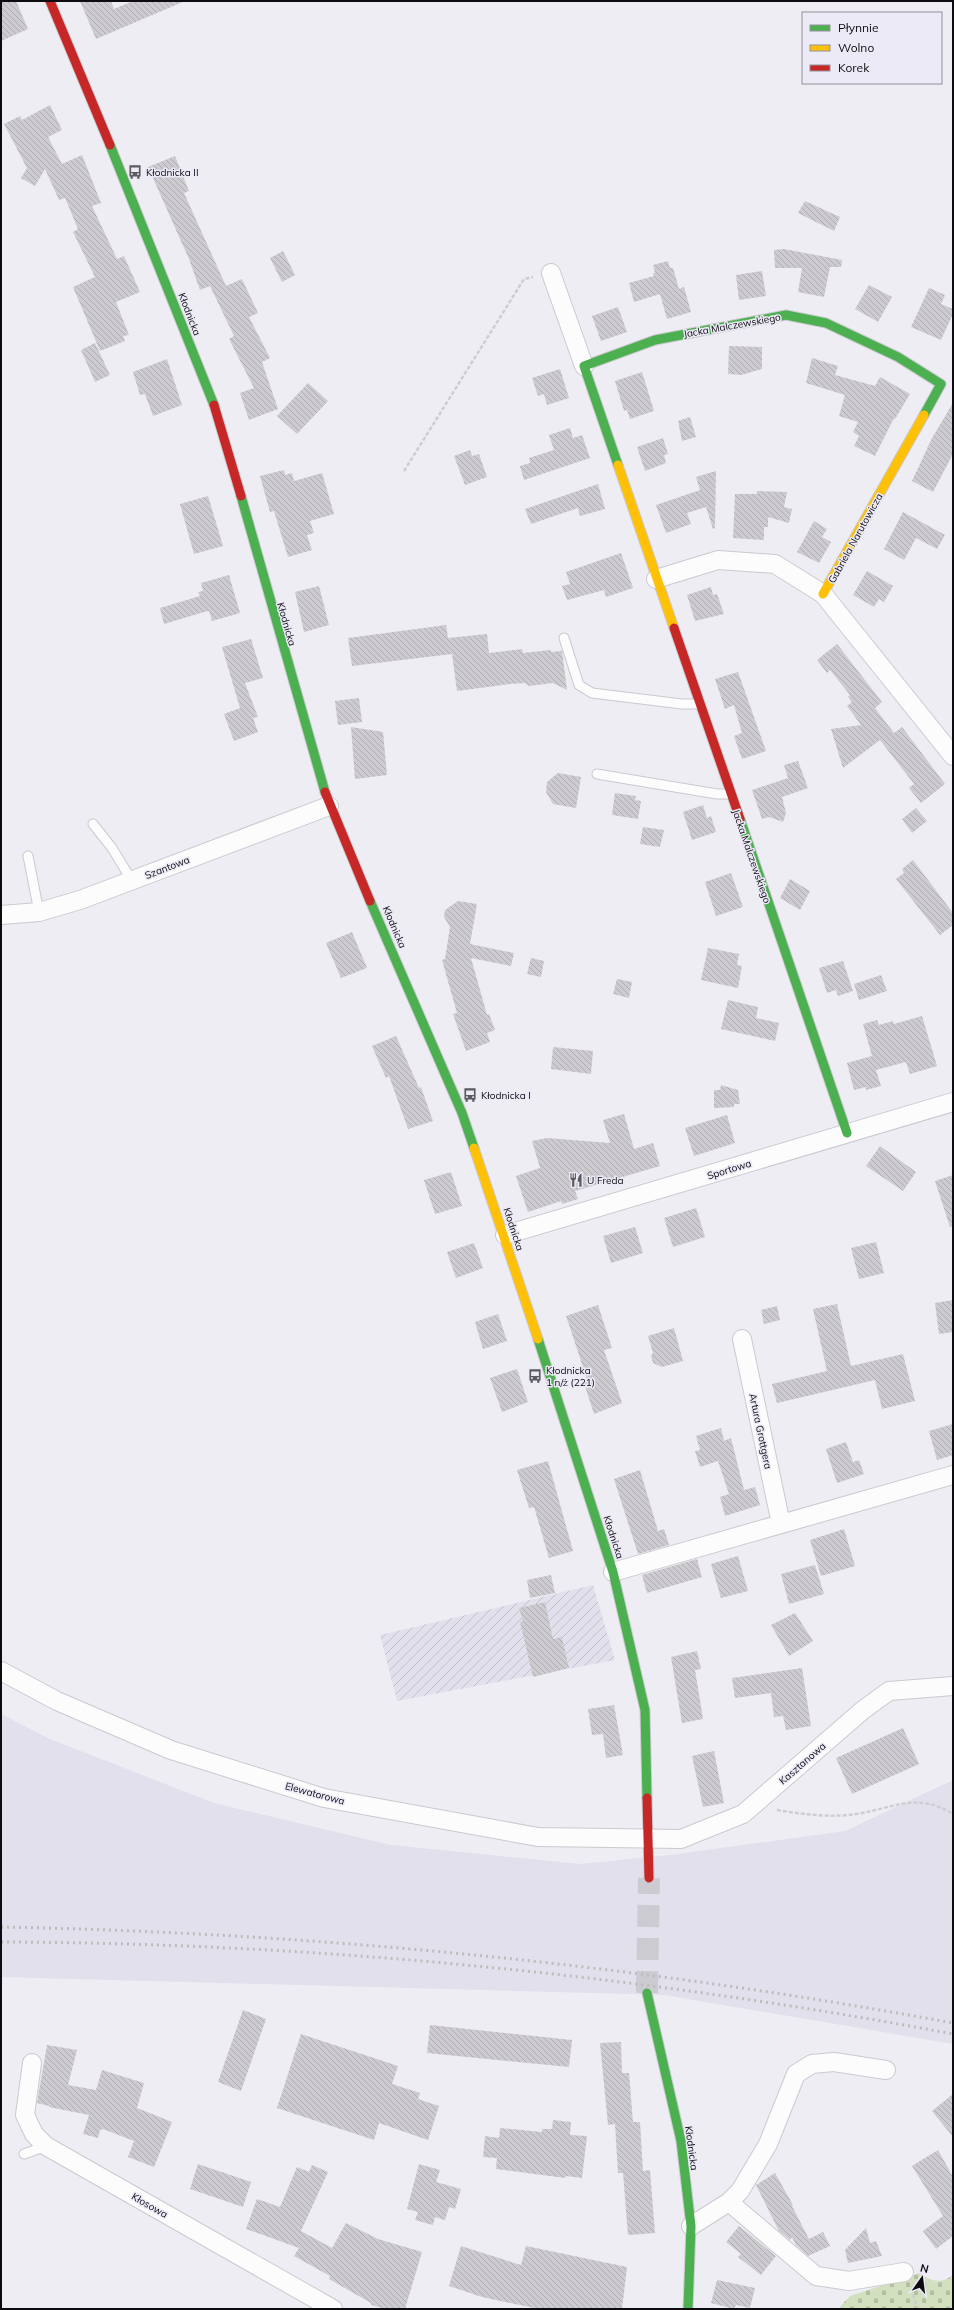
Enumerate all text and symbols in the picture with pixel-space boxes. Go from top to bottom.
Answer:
legend [802,12,942,84]
text: Płynnie [838,20,879,35]
text: Wolno [838,40,874,55]
text: Korek [838,60,870,75]
bus stop icon: Kłodnicka II [127,164,143,180]
place label: Kłodnicka II [146,166,199,179]
street label: Kłodnicka [175,291,204,337]
street label: Jacka Malczewskiego [682,310,782,340]
street label: Gabriela Narutowicza [825,491,886,586]
street label: Kłodnicka [274,601,299,647]
street label: Jacka Malczewskiego [729,807,774,905]
street label: Szantowa [143,853,191,882]
street label: Kłodnicka [380,904,409,950]
bus stop icon: Kłodnicka I [462,1087,478,1103]
place label: Kłodnicka I [481,1089,531,1102]
street label: Sportowa [705,1157,753,1182]
restaurant icon: U Freda [568,1172,584,1188]
place label: U Freda [587,1174,623,1187]
street label: Kłodnicka [500,1206,527,1252]
place label: Kłodnicka 1 n/ż (221) [546,1364,595,1389]
bus stop icon: Kłodnicka 1 n/ż (221) [527,1368,543,1384]
street label: Artura Grottgera [746,1392,775,1470]
street label: Kłodnicka [600,1514,627,1560]
street label: Kasztanowa [776,1739,828,1787]
street label: Elewatorowa [284,1779,346,1808]
street label: Kłodnicka [682,2125,701,2171]
street label: Kłosowa [129,2190,170,2221]
north arrow [902,2258,942,2298]
text: N [919,2260,930,2276]

